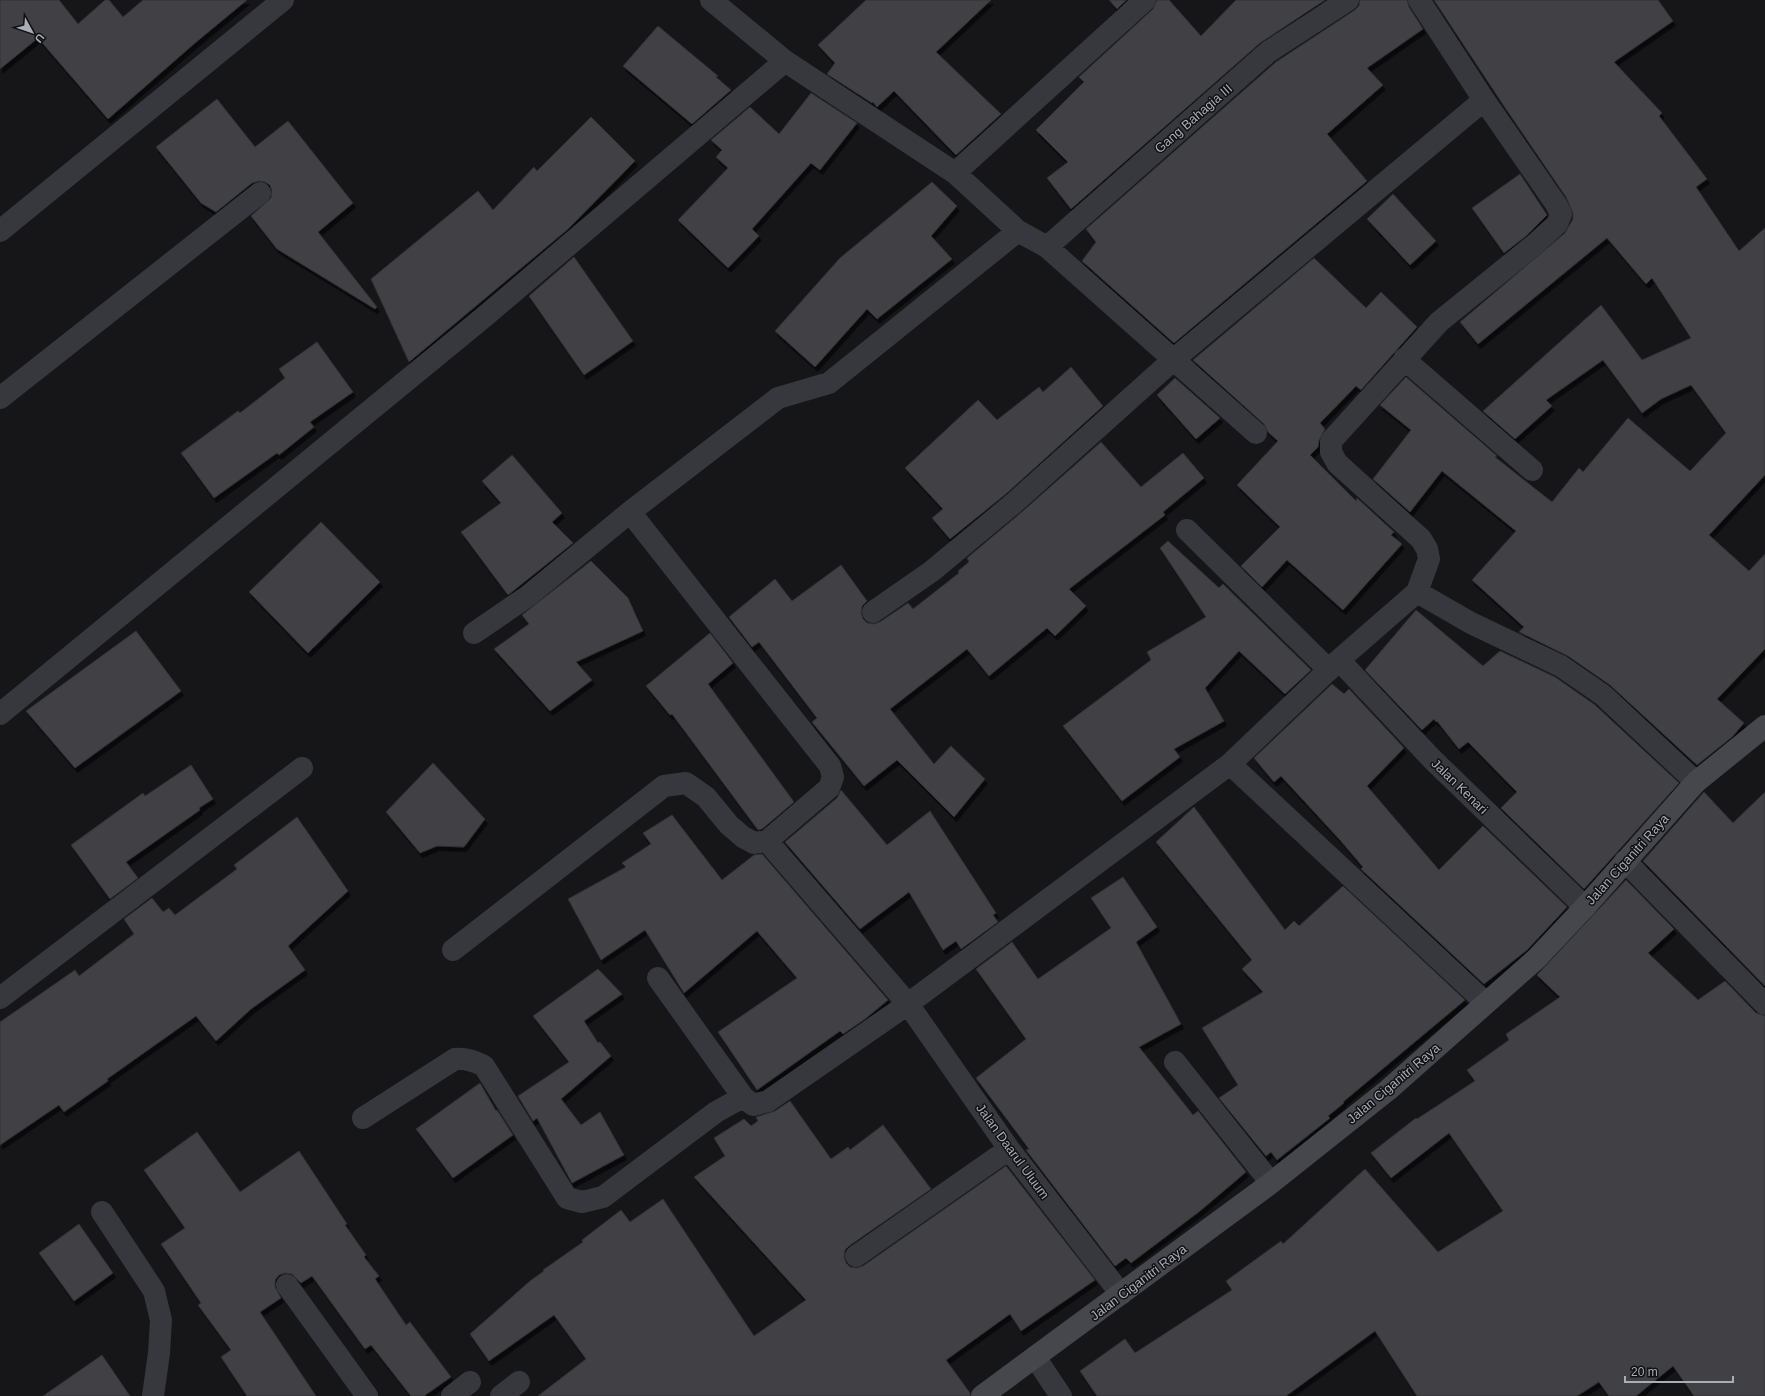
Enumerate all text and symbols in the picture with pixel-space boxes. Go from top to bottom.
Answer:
north arrow [12,12,52,52]
text: U [32,32,47,45]
street label: Gang Bahagia III [1152,81,1235,156]
street label: Jalan Kenari [1428,756,1491,817]
street label: Jalan Ciganitri Raya [1583,811,1672,908]
street label: Jalan Ciganitri Raya [1344,1040,1443,1127]
street label: Jalan Daarul Uluum [973,1101,1052,1202]
street label: Jalan Ciganitri Raya [1087,1241,1190,1323]
scale bar [1625,1358,1733,1384]
text: 20 m [1631,1365,1658,1379]

